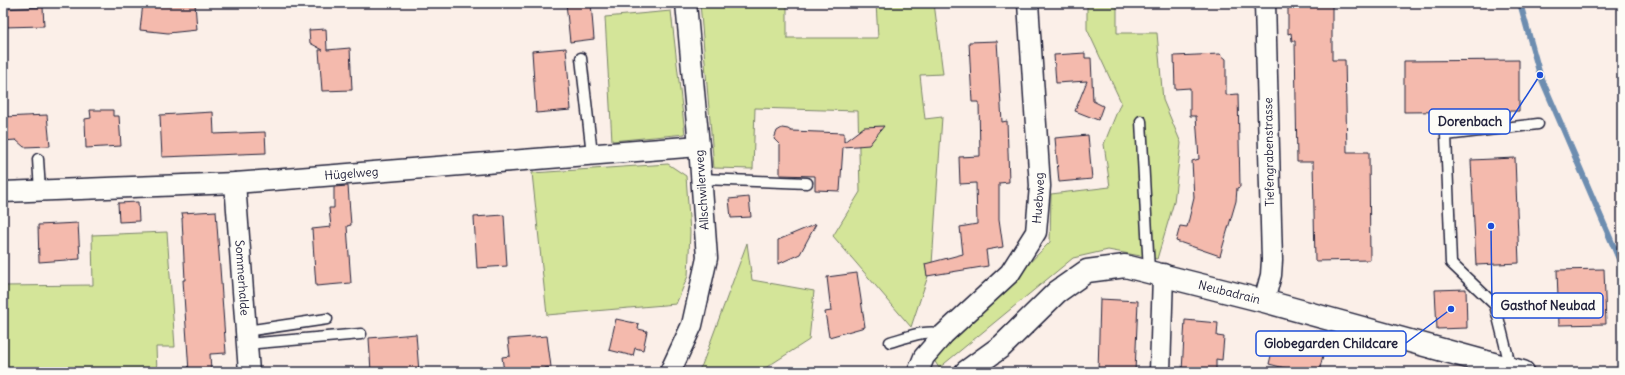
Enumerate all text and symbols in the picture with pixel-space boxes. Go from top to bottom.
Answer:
street label: Tiefengrabenstrasse [1260,97,1277,207]
callout: Dorenbach [1429,109,1510,134]
text: Dorenbach [1438,113,1503,130]
street label: Allschwilerweg [691,149,712,231]
street label: Hügelweg [324,164,379,183]
street label: Huebweg [1029,172,1047,224]
street label: Sommerhalde [232,239,253,316]
street label: Neubadrain [1197,277,1262,307]
callout: Gasthof Neubad [1492,293,1603,318]
text: Gasthof Neubad [1501,297,1596,314]
callout: Globegarden Childcare [1256,331,1406,356]
text: Globegarden Childcare [1264,335,1398,352]

